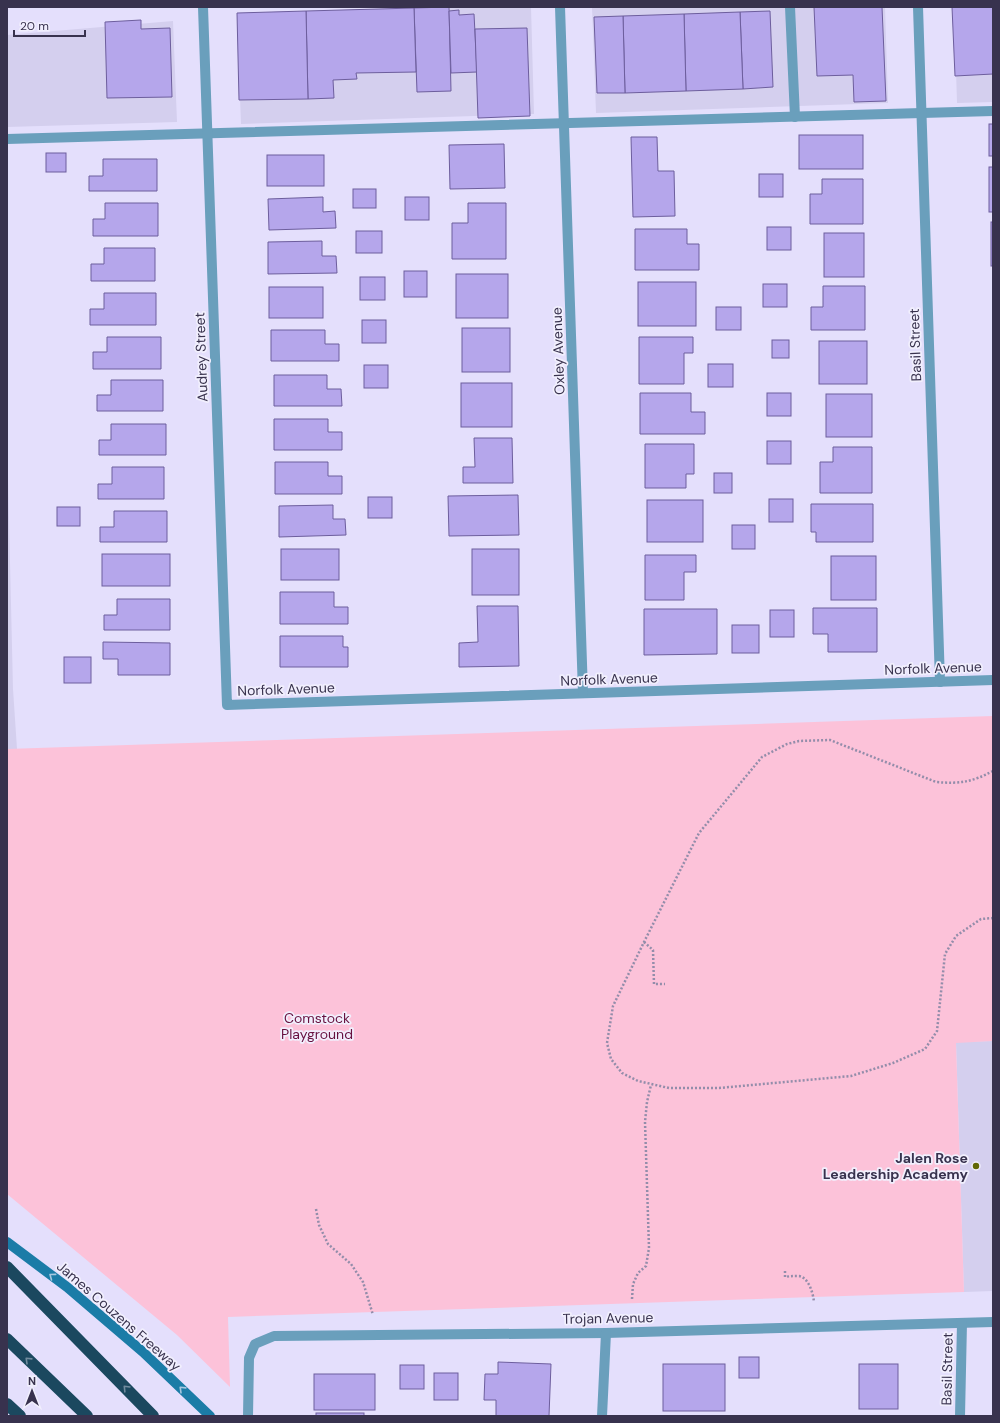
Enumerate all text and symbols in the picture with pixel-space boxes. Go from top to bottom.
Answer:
scale bar [14,12,85,38]
text: 20 m [20,18,49,34]
street label: Oxley Avenue [547,307,569,395]
street label: Basil Street [905,308,925,382]
street label: Audrey Street [190,312,212,402]
street label: Norfolk Avenue [884,657,982,679]
street label: Norfolk Avenue [560,668,658,690]
street label: Norfolk Avenue [237,678,335,700]
park label: Comstock Playground [281,1009,353,1043]
place label: Jalen Rose Leadership Academy [823,1149,969,1183]
marker: Jalen Rose Leadership Academy [971,1161,981,1171]
street label: James Couzens Freeway [53,1257,185,1375]
one-way arrow [49,1274,56,1281]
street label: Trojan Avenue [563,1308,654,1328]
street label: Basil Street [937,1332,957,1406]
one-way arrow [26,1357,33,1364]
north arrow [12,1371,52,1411]
text: N [28,1374,36,1388]
one-way arrow [123,1385,131,1393]
one-way arrow [179,1386,187,1394]

